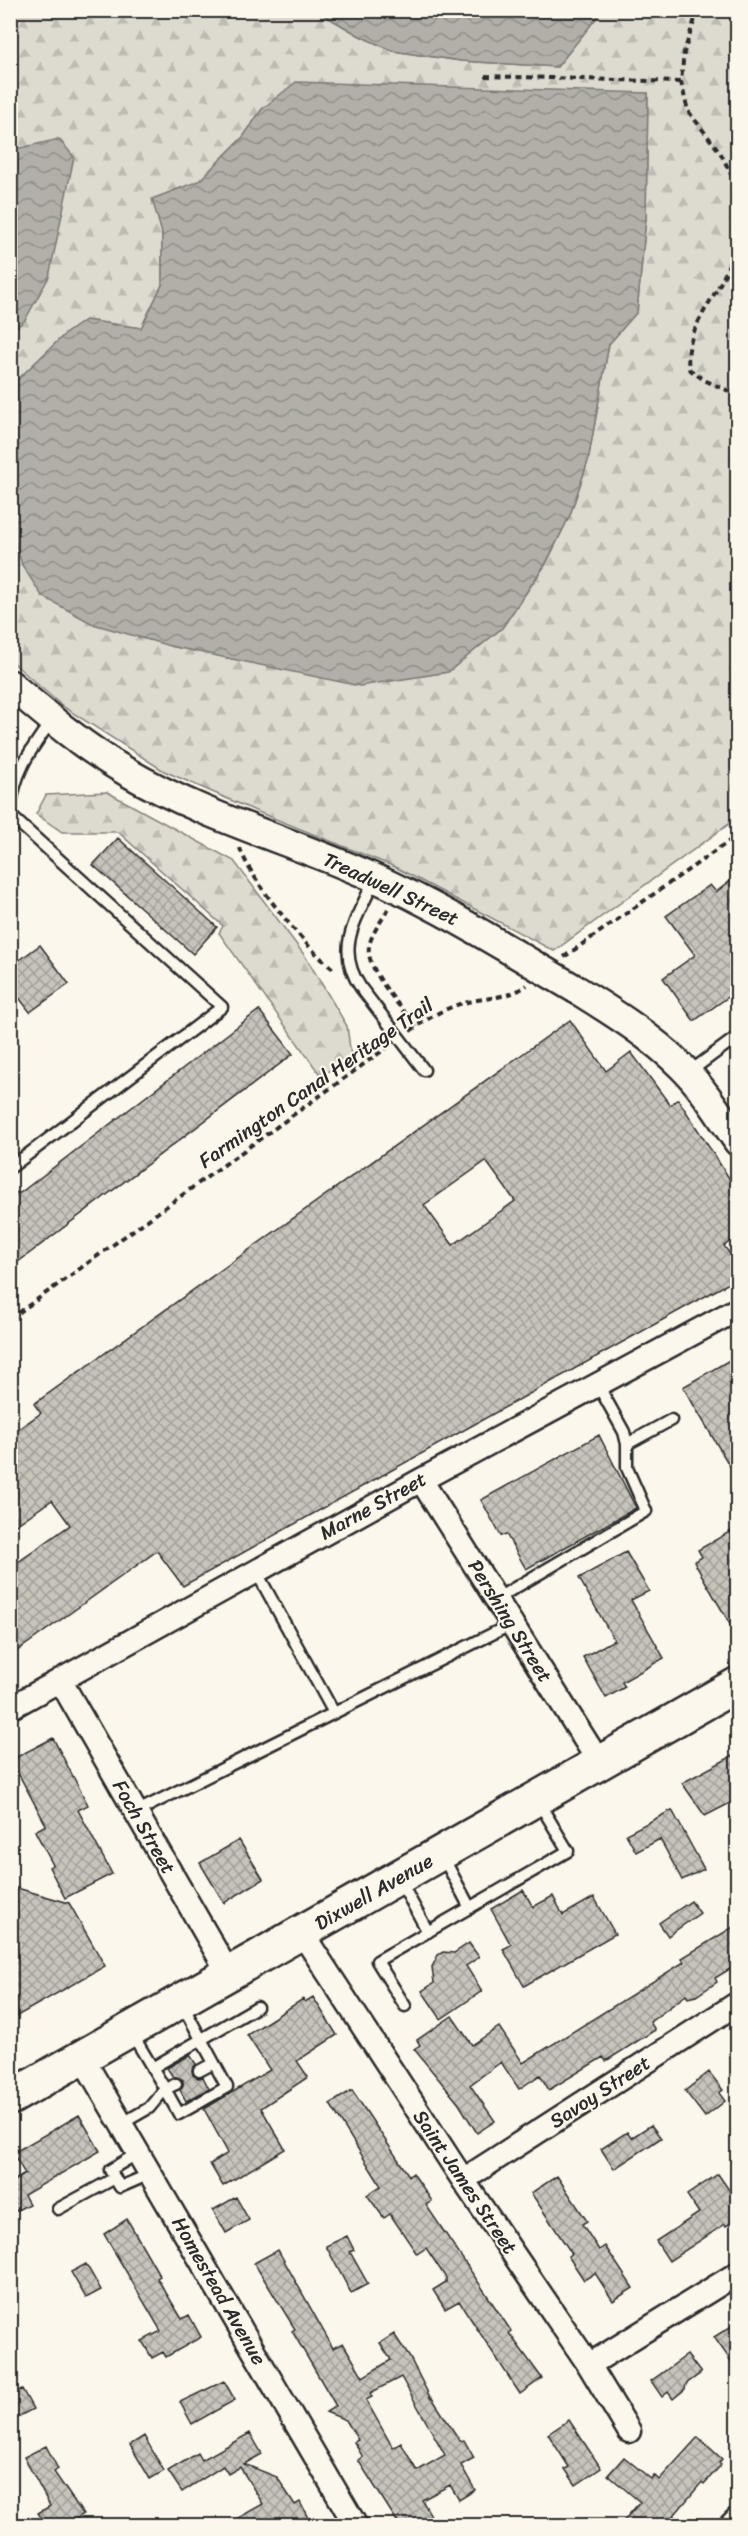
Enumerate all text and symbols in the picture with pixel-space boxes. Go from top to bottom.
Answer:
street label: Treadwell Street [317,842,465,936]
street label: Farmington Canal Heritage Trail [191,987,442,1178]
street label: Marne Street [313,1462,433,1550]
street label: Pershing Street [458,1552,562,1690]
street label: Foch Street [103,1773,185,1881]
street label: Dixwell Avenue [308,1844,440,1940]
street label: Savoy Street [542,2046,658,2138]
street label: Saint James Street [403,2102,527,2262]
street label: Homestead Avenue [162,2210,276,2372]

